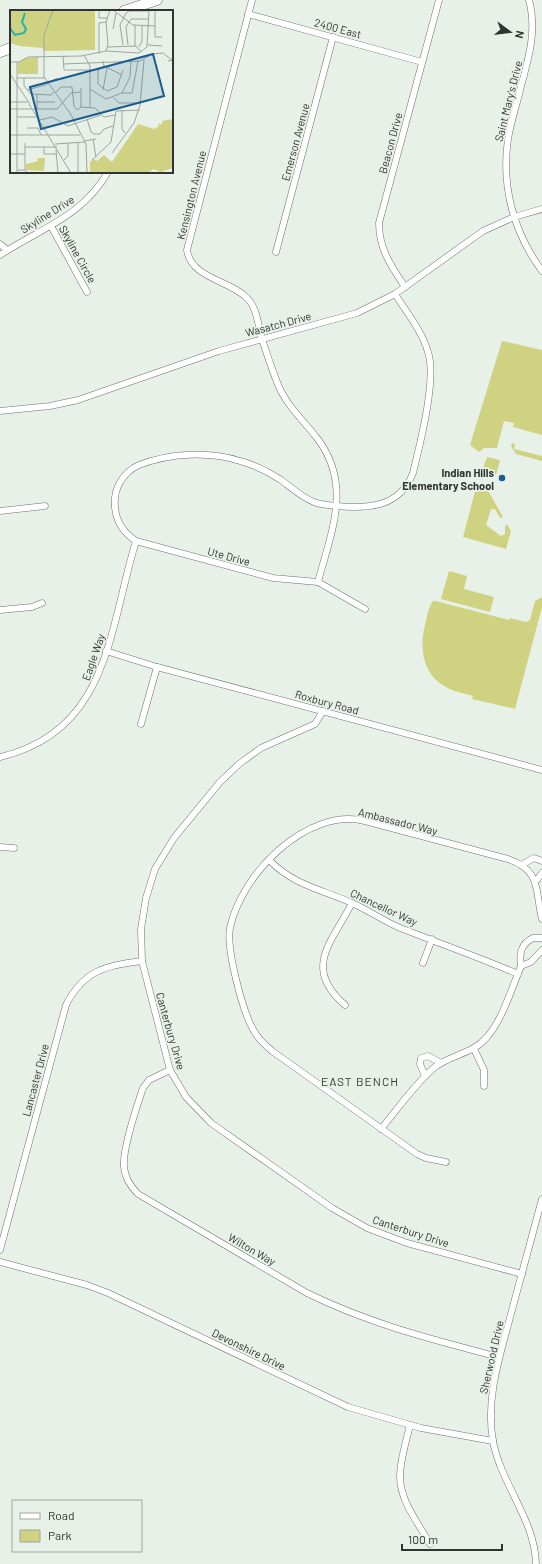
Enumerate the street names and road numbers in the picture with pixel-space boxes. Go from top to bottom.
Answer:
street label: 2400 East [313,15,363,41]
street label: Saint Mary's Drive [492,59,524,143]
street label: Emerson Avenue [278,102,312,182]
street label: Beacon Drive [376,111,404,175]
street label: Kensington Avenue [174,149,208,241]
street label: Skyline Drive [18,192,76,236]
street label: Skyline Circle [57,223,99,285]
street label: Wasatch Drive [244,309,313,339]
street label: Ute Drive [206,544,252,568]
street label: Eagle Way [79,632,107,682]
street label: Roxbury Road [294,687,360,717]
street label: Ambassador Way [357,805,439,837]
street label: Chancellor Way [348,886,420,928]
street label: Canterbury Drive [154,991,188,1071]
street label: Lancaster Drive [19,1042,51,1118]
street label: Canterbury Drive [371,1212,451,1250]
street label: Wilton Way [226,1230,278,1268]
street label: Sherwood Drive [476,1319,506,1395]
street label: Devonshire Drive [210,1326,288,1372]

